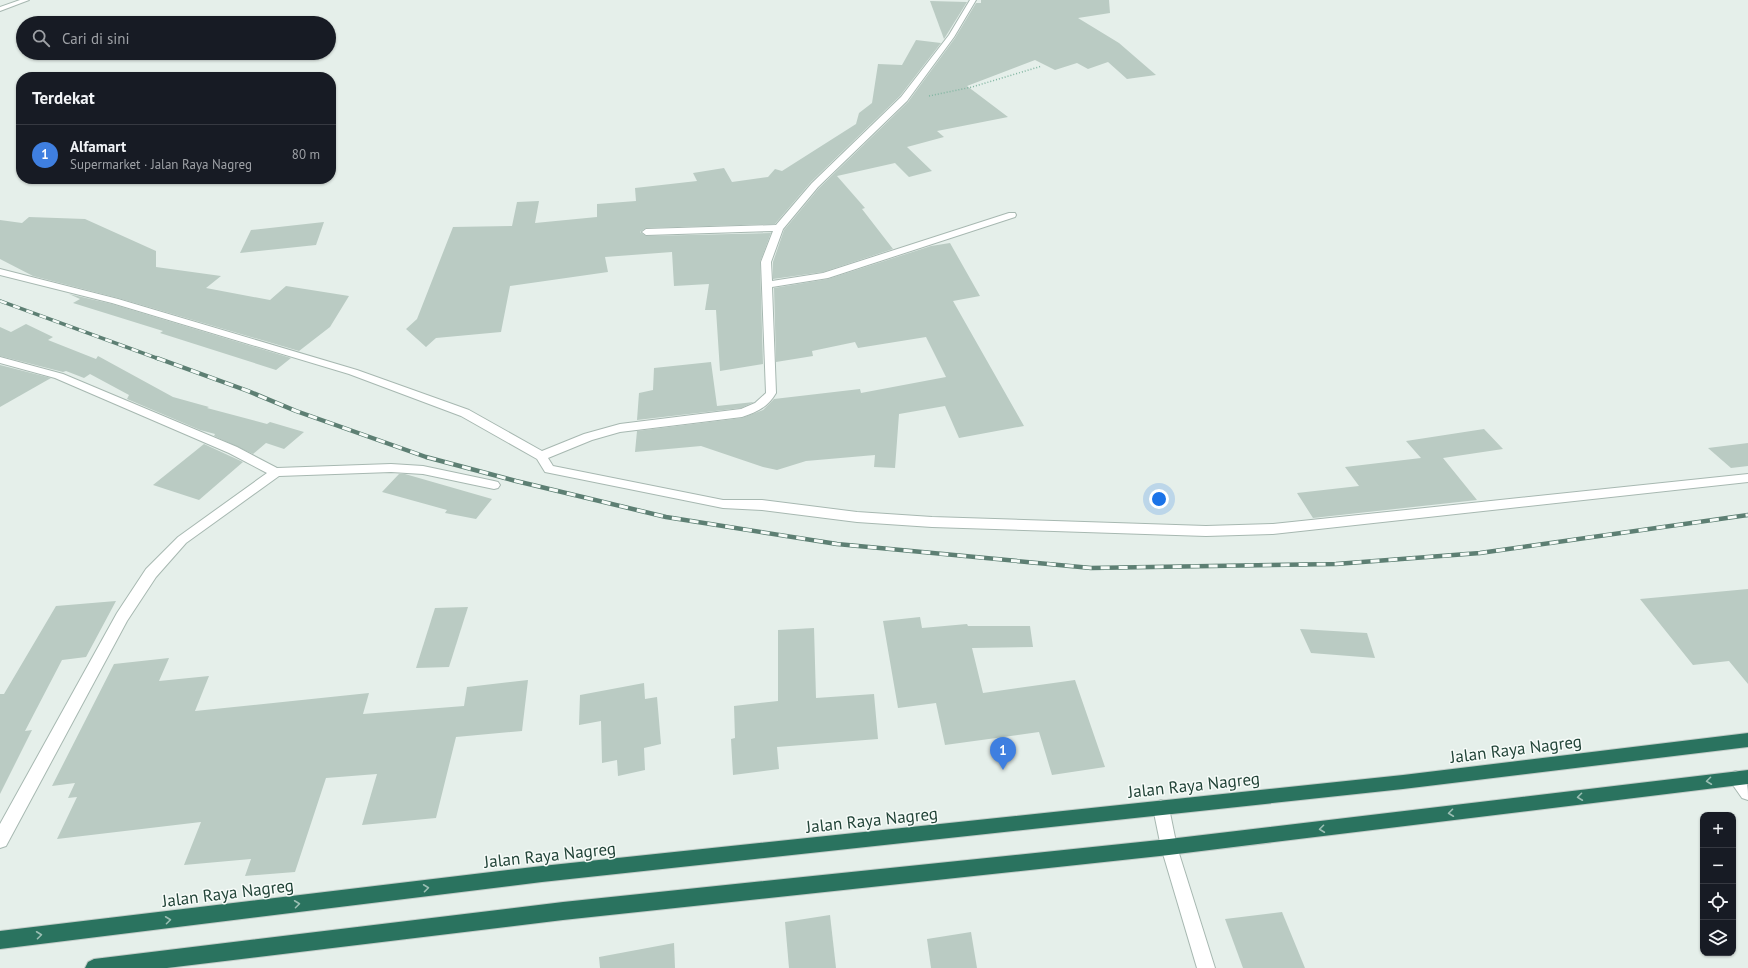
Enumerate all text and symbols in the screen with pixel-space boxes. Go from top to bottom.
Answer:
search box [16,16,336,60]
icon: search [30,27,52,49]
text: Cari di sini [62,29,130,48]
text: Terdekat [32,87,95,109]
text: Alfamart [70,137,126,156]
text: 1 [41,146,49,163]
text: 80 m [292,146,320,163]
text: Supermarket · Jalan Raya Nagreg [70,156,252,173]
your location [1149,489,1169,509]
street label: Jalan Raya Nagreg [1448,730,1583,768]
pin: 1 [990,737,1016,770]
street label: Jalan Raya Nagreg [1126,767,1261,803]
one-way arrow [1706,777,1712,786]
one-way arrow [1577,792,1583,801]
street label: Jalan Raya Nagreg [804,802,939,838]
one-way arrow [1448,808,1454,817]
map controls [1700,812,1736,956]
button: + [1700,812,1736,848]
one-way arrow [1319,824,1325,833]
street label: Jalan Raya Nagreg [482,837,617,873]
button: − [1700,848,1736,884]
street label: Jalan Raya Nagreg [160,874,295,912]
one-way arrow [423,884,429,893]
button: locate [1700,884,1736,920]
one-way arrow [294,900,300,909]
one-way arrow [165,915,171,924]
button: layers [1700,920,1736,956]
one-way arrow [36,931,42,940]

